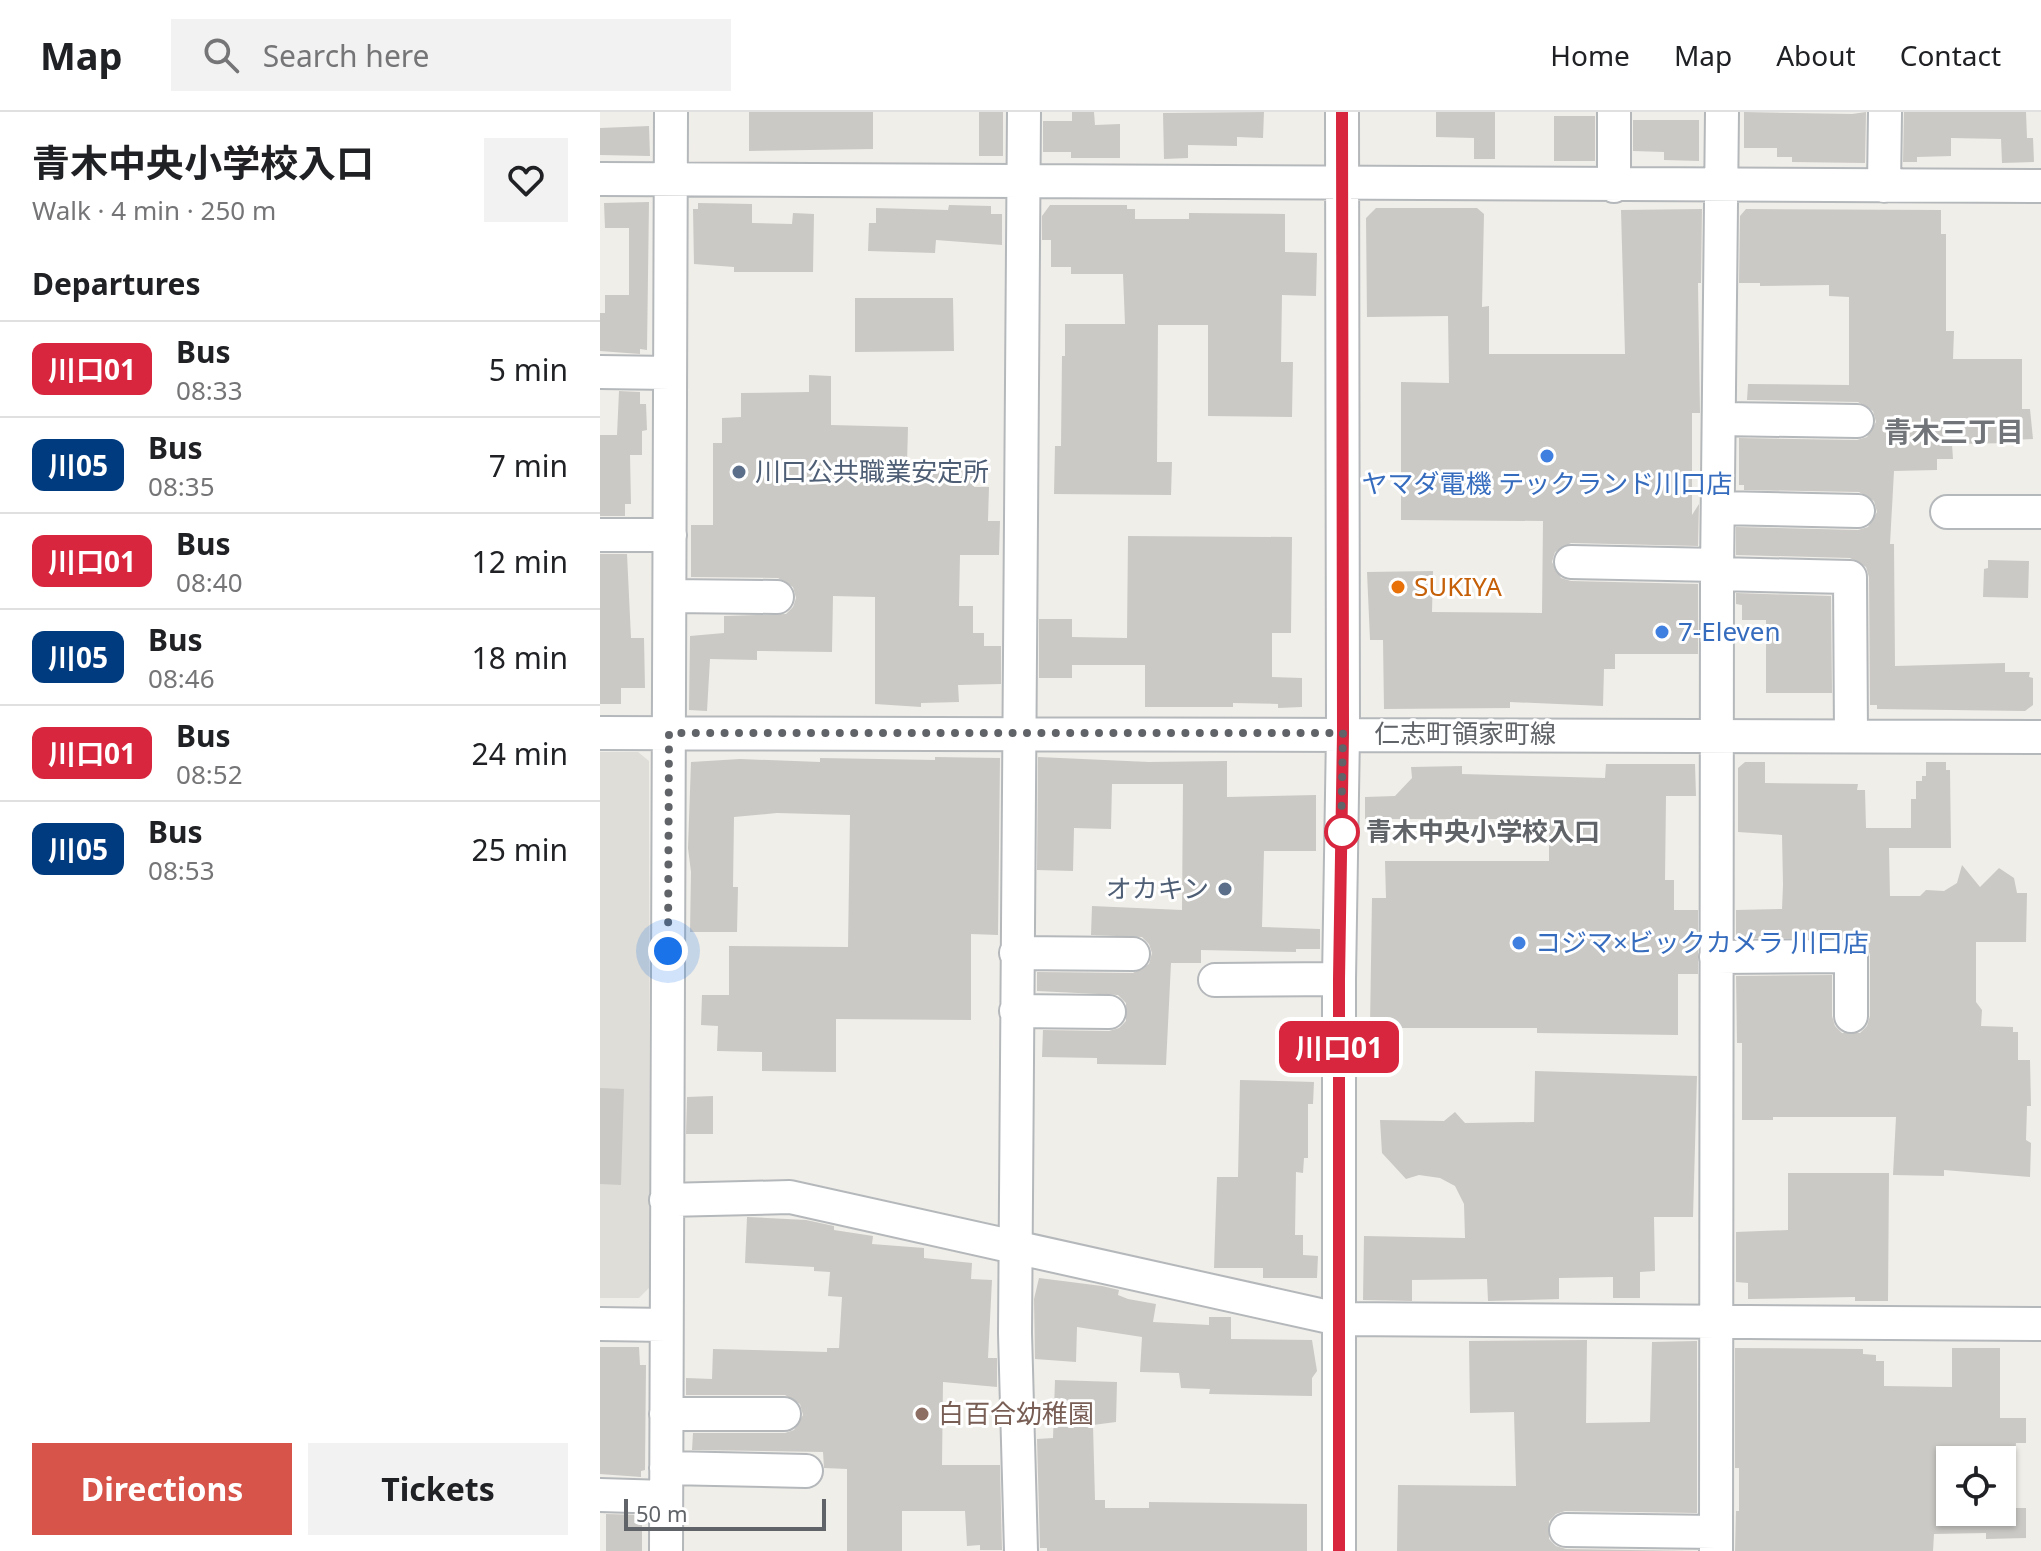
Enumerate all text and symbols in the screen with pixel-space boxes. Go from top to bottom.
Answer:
search box [171,19,731,91]
text: Map [40,29,123,81]
icon: search [199,33,243,77]
text: Search here [263,35,430,76]
text: Home [1550,36,1630,74]
text: Map [1674,36,1732,74]
text: About [1776,36,1856,74]
text: Contact [1900,36,2001,74]
text: 青木中央小学校入口 [32,136,374,188]
button: heart [484,138,568,222]
text: Walk · 4 min · 250 m [32,192,276,228]
text: Departures [32,263,201,304]
text: Bus [176,331,231,372]
text: 5 min [489,349,568,390]
text: 川口01 [48,350,136,388]
text: 08:33 [176,372,243,408]
district label: 青木三丁目 [1884,412,2024,450]
text: Bus [148,427,203,468]
text: 7 min [489,445,568,486]
text: 川05 [48,446,108,484]
marker: ヤマダ電機 テックランド川口店 [1538,447,1556,465]
place label: 川口公共職業安定所 [755,453,989,489]
marker: 川口公共職業安定所 [730,463,748,481]
place label: ヤマダ電機 テックランド川口店 [1362,465,1732,501]
text: 08:35 [148,468,215,504]
text: Bus [176,523,231,564]
text: 12 min [472,541,568,582]
text: 川口01 [48,542,136,580]
text: 08:40 [176,564,243,600]
place label: SUKIYA [1414,568,1502,604]
marker: SUKIYA [1389,578,1407,596]
place label: 7-Eleven [1678,613,1781,649]
text: Bus [148,619,203,660]
marker: 7-Eleven [1653,623,1671,641]
text: 18 min [472,637,568,678]
text: 川05 [48,638,108,676]
text: 08:46 [148,660,215,696]
text: Bus [176,715,231,756]
street label: 仁志町領家町線 [1374,715,1556,751]
text: 24 min [472,733,568,774]
text: 川口01 [48,734,136,772]
text: 08:52 [176,756,243,792]
text: Bus [148,811,203,852]
place label: 青木中央小学校入口 [1366,813,1600,849]
marker: 青木中央小学校入口 [1325,815,1359,849]
text: 25 min [472,829,568,870]
text: 川05 [48,830,108,868]
text: 08:53 [148,852,215,888]
place label: オカキン [1106,870,1209,906]
marker: オカキン [1216,880,1234,898]
place label: コジマ×ビックカメラ 川口店 [1535,924,1869,960]
your location [648,931,688,971]
marker: コジマ×ビックカメラ 川口店 [1510,934,1528,952]
line badge: 川口01 [1283,1021,1395,1073]
text: 川口01 [1295,1028,1383,1066]
place label: 白百合幼稚園 [938,1395,1094,1431]
marker: 白百合幼稚園 [913,1405,931,1423]
button: Directions [32,1443,292,1535]
button: Tickets [308,1443,568,1535]
map controls [1936,1446,2016,1526]
button: locate [1936,1446,2016,1526]
scale bar [624,1495,826,1531]
text: 50 m [636,1498,687,1528]

